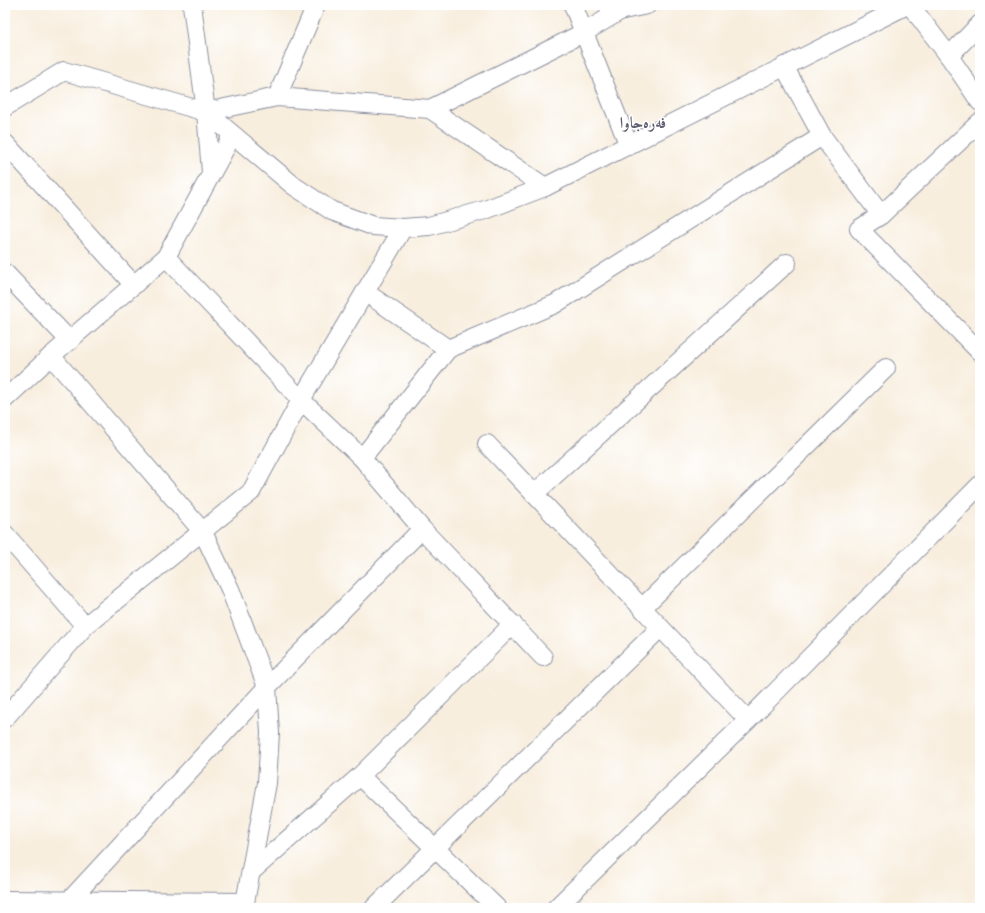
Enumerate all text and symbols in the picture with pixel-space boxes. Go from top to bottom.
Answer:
district label: فەرەجاوا [620,115,666,132]

